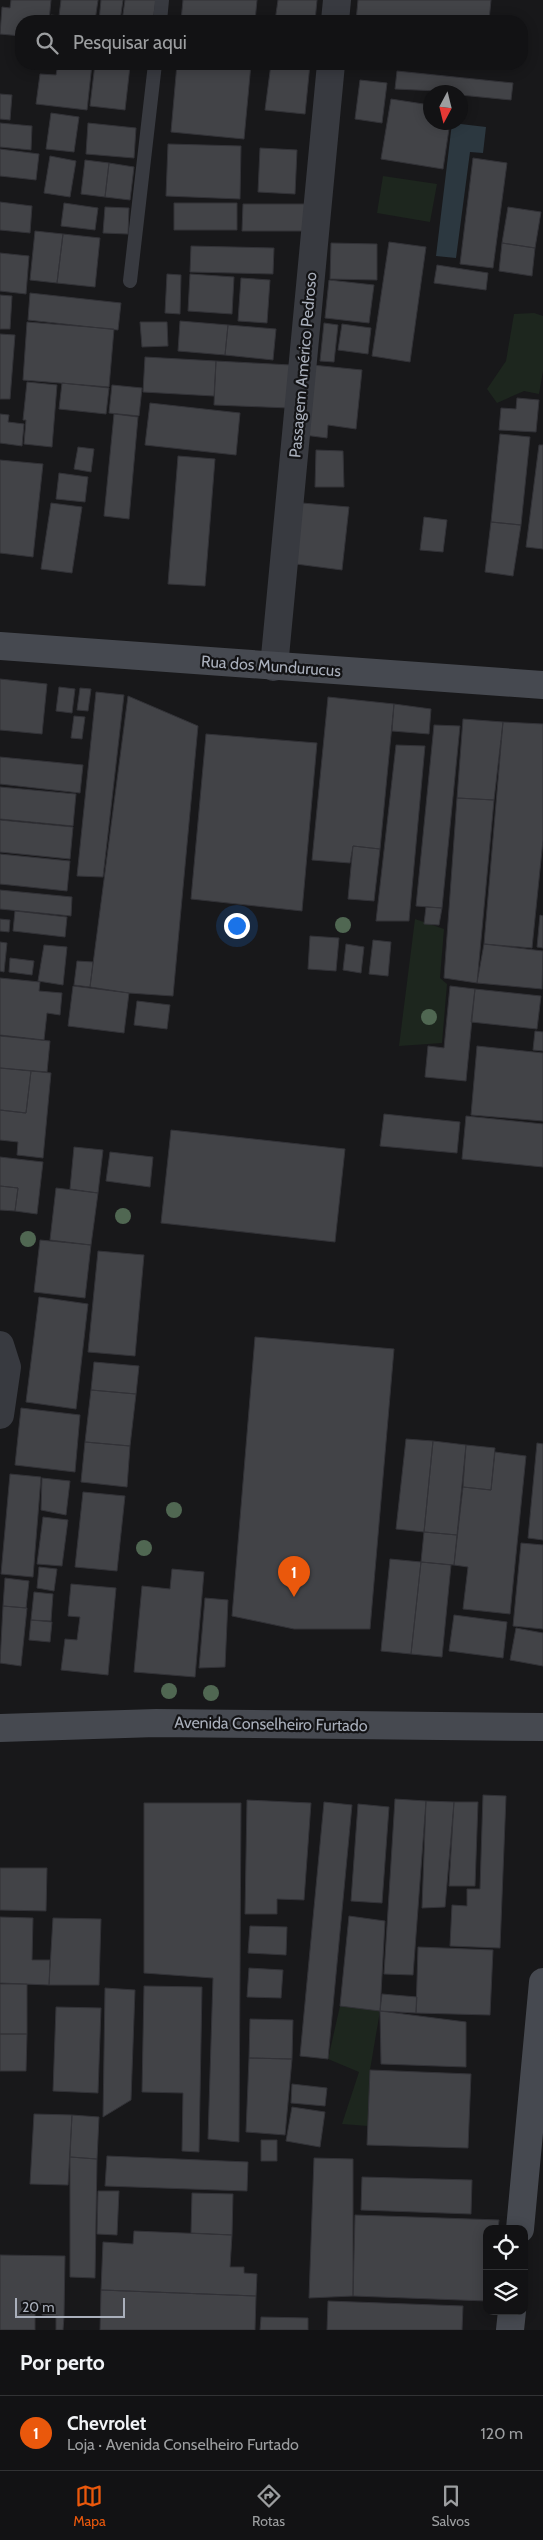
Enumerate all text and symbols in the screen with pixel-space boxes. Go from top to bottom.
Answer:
search box [15,15,528,70]
icon: search [33,29,61,57]
text: Pesquisar aqui [73,31,187,54]
north arrow [423,85,468,130]
street label: Passagem Américo Pedroso [285,271,321,459]
street label: Rua dos Mundurucus [200,652,342,680]
your location [224,913,250,939]
pin: 1 [278,1556,310,1597]
street label: Avenida Conselheiro Furtado [174,1713,368,1735]
map controls [483,2225,528,2315]
button: locate [483,2225,528,2270]
button: layers [483,2270,528,2315]
scale bar [15,2295,125,2318]
text: 20 m [22,2298,55,2316]
text: Por perto [20,2350,105,2375]
text: Chevrolet [67,2412,146,2435]
text: 1 [33,2424,39,2443]
text: 120 m [481,2424,523,2443]
text: Loja · Avenida Conselheiro Furtado [67,2435,299,2454]
tab: Mapa [73,2482,106,2530]
tab: Rotas [252,2482,285,2530]
tab: Salvos [431,2482,470,2530]

